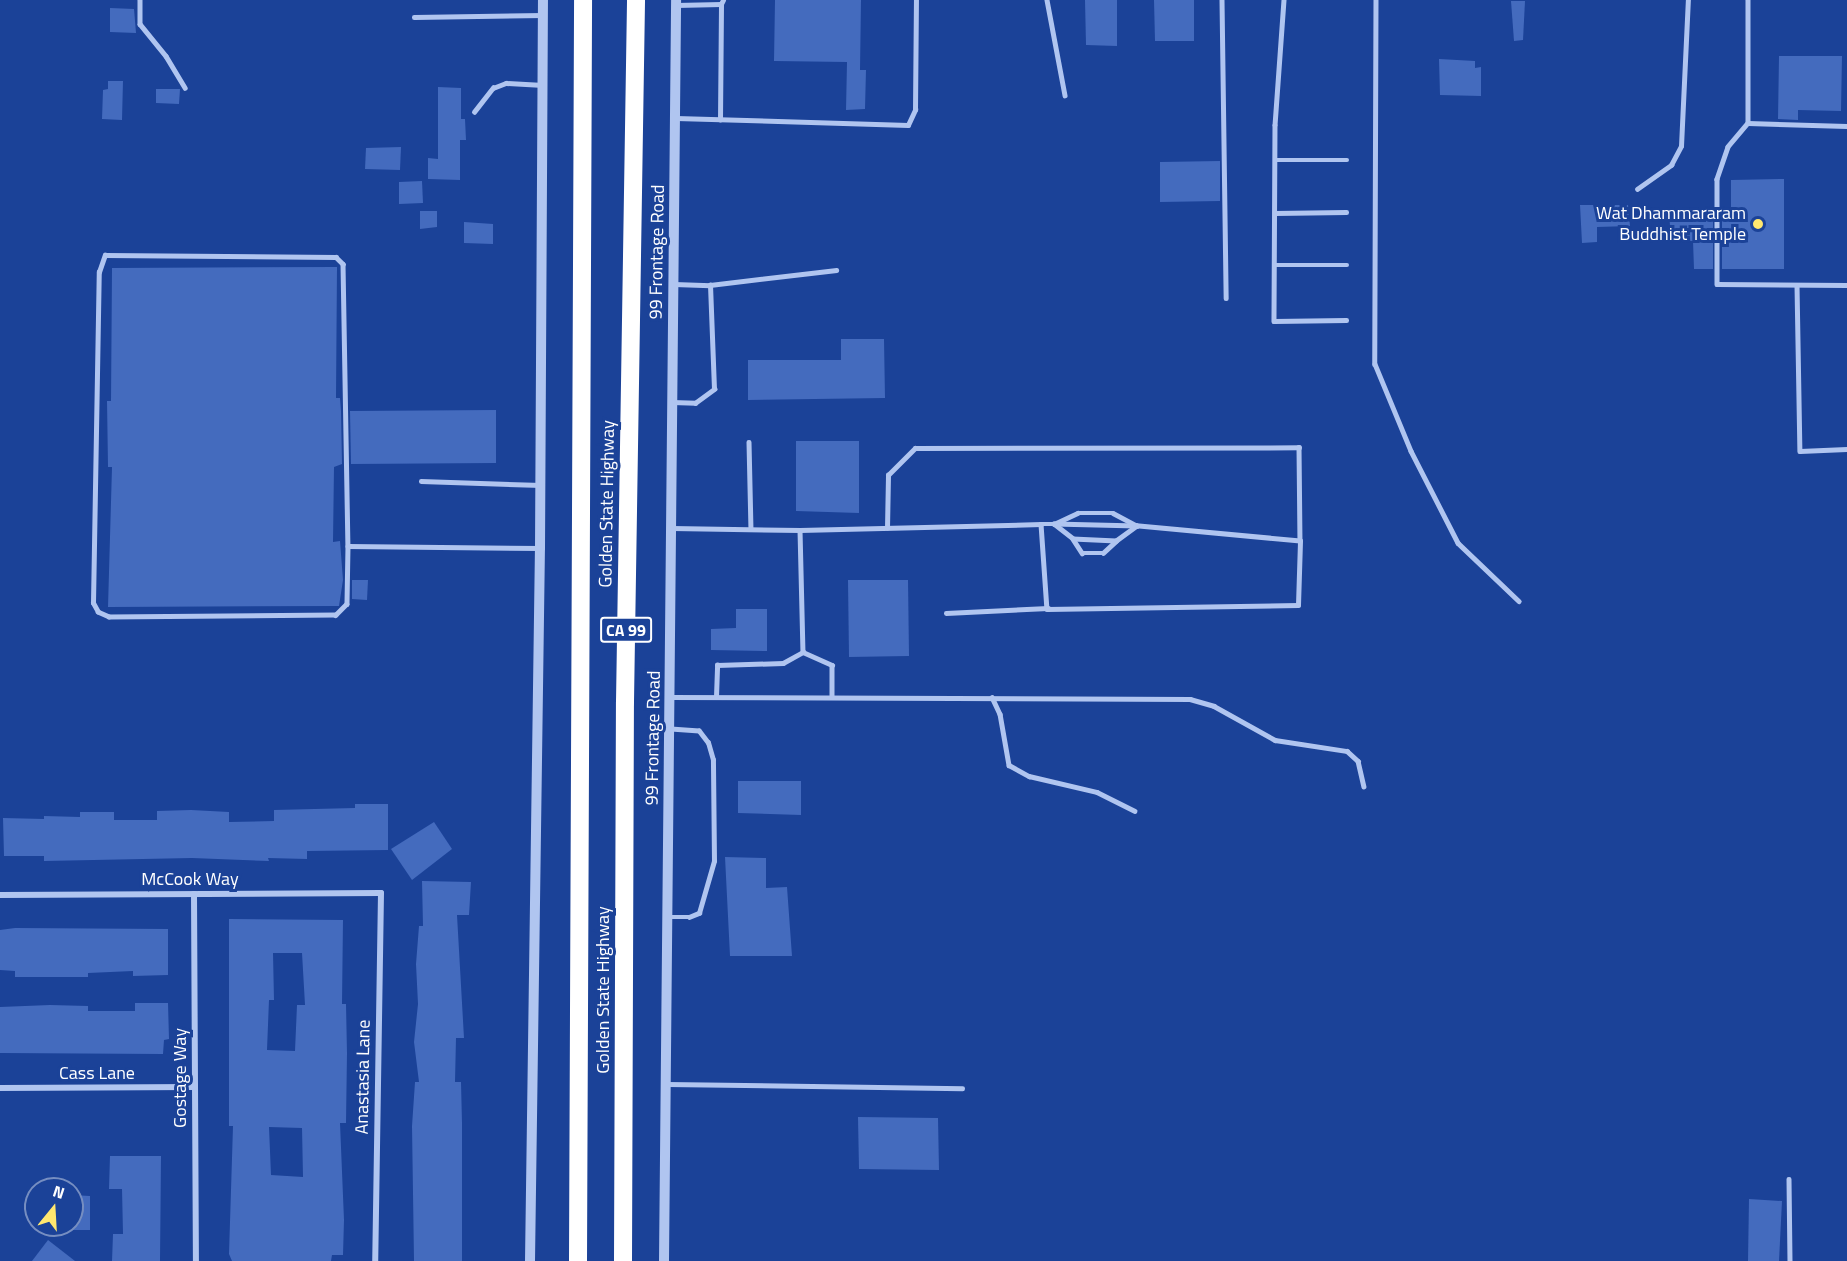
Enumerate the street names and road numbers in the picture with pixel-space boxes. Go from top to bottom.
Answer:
street label: 99 Frontage Road [645,184,669,320]
street label: Golden State Highway [595,420,619,588]
road number: CA 99 [599,617,653,643]
street label: 99 Frontage Road [641,670,665,806]
street label: McCook Way [141,868,239,890]
street label: Golden State Highway [592,906,614,1074]
street label: Anastasia Lane [351,1019,375,1135]
street label: Gostage Way [169,1028,191,1128]
street label: Cass Lane [59,1062,135,1084]

